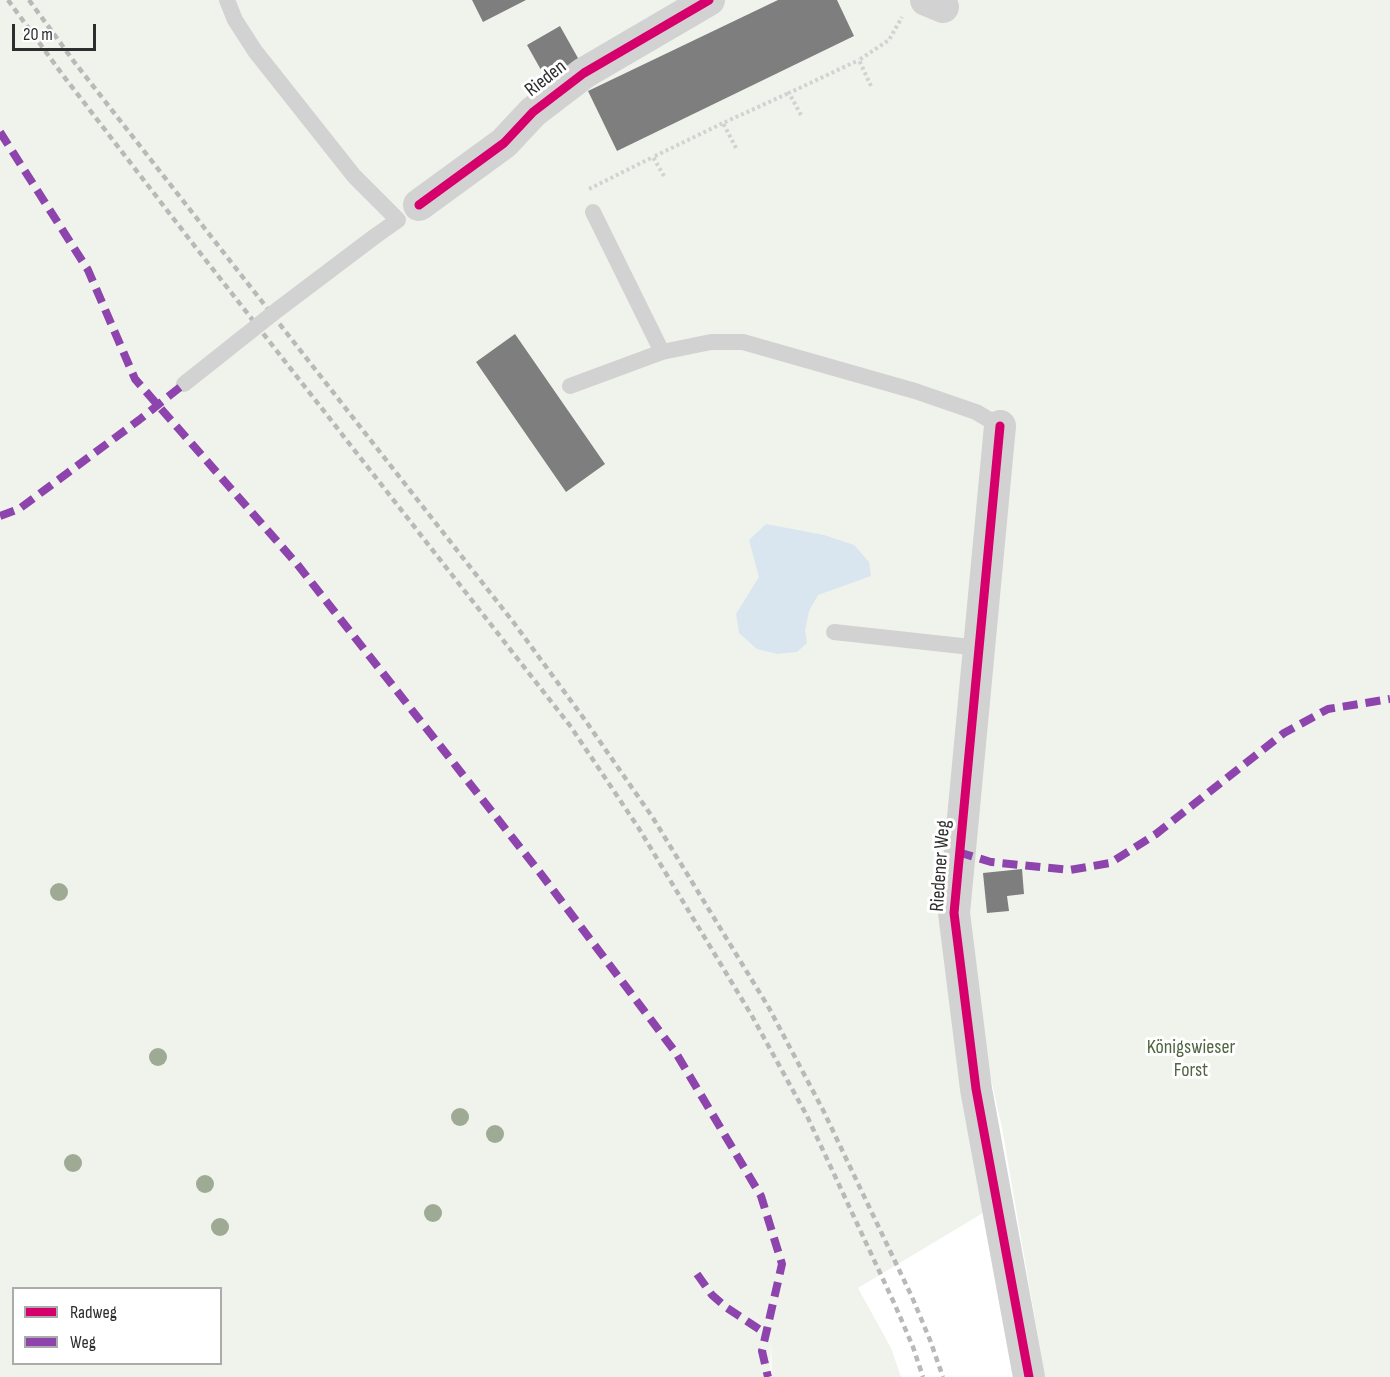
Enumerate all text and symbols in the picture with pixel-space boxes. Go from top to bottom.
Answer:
scale bar [15,12,99,50]
text: 20 m [23,24,53,45]
street label: Rieden [521,55,571,103]
street label: Riedener Weg [926,819,956,913]
park label: Königswieser Forst [1147,1036,1235,1083]
legend [12,1287,222,1365]
text: Radweg [70,1302,117,1323]
text: Weg [70,1332,96,1353]

